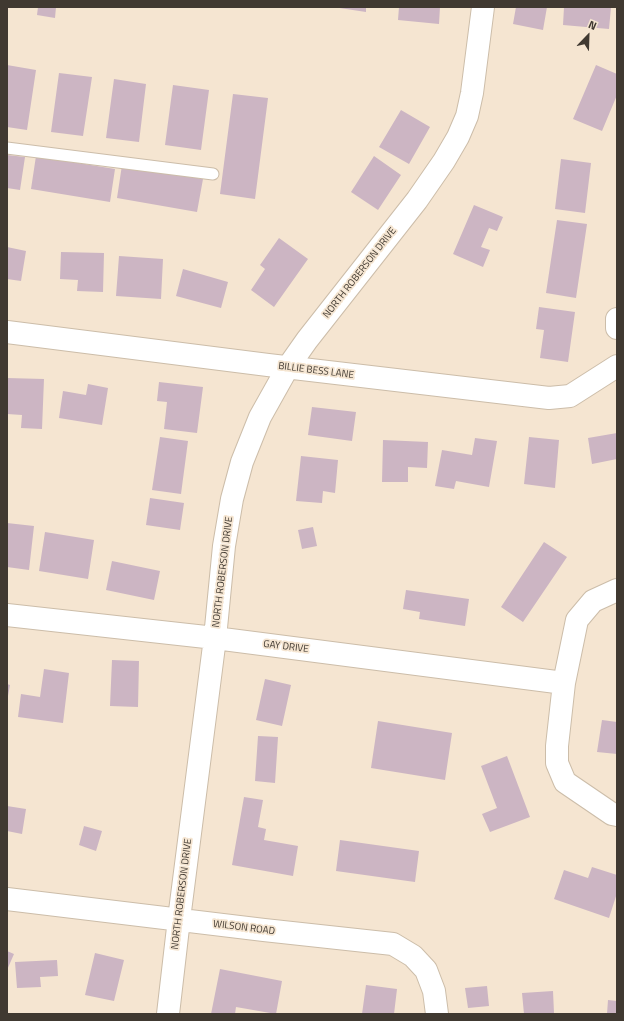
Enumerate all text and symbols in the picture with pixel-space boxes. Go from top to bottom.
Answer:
north arrow [568,16,608,56]
text: N [586,16,599,34]
street label: NORTH ROBERSON DRIVE [321,225,399,321]
street label: BILLIE BESS LANE [277,360,355,382]
street label: NORTH ROBERSON DRIVE [210,516,236,628]
street label: GAY DRIVE [263,638,309,656]
street label: NORTH ROBERSON DRIVE [169,838,195,950]
street label: WILSON ROAD [212,918,276,938]

